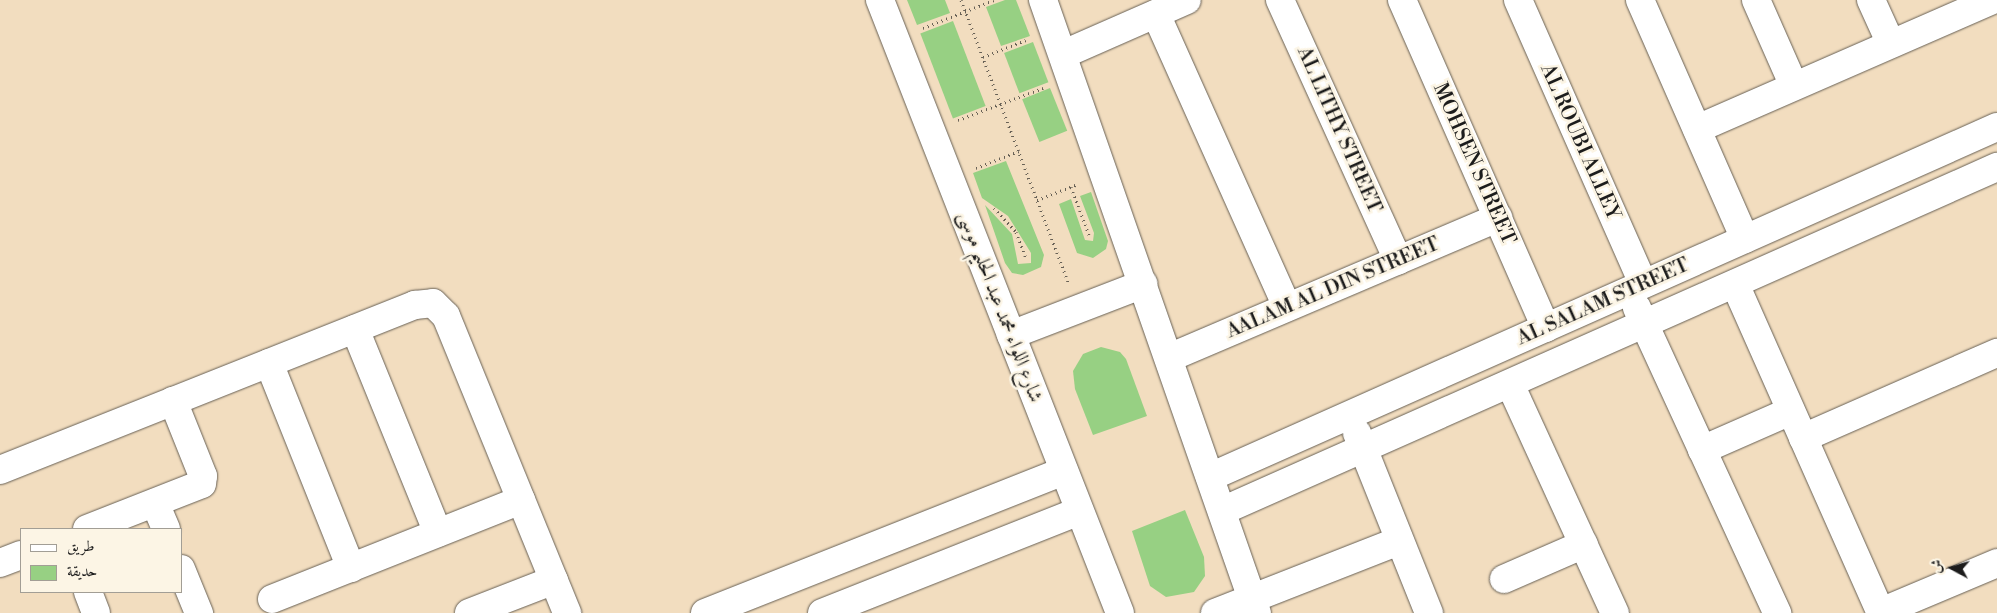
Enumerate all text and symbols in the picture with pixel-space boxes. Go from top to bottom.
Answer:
street label: AL LITHY STREET [1291,43,1387,217]
street label: AL ROUBI ALLEY [1535,60,1625,224]
street label: MOHSEN STREET [1428,80,1520,248]
street label: شارع اللواء محمد عبد الحليم موسى [952,208,1048,406]
street label: AALAM AL DIN STREET [1223,232,1443,344]
street label: AL SALAM STREET [1513,253,1693,351]
legend [20,528,182,593]
text: طريق [67,537,94,556]
north arrow [1927,543,1977,593]
text: ش [1927,559,1947,574]
text: حديقة [67,562,97,581]

